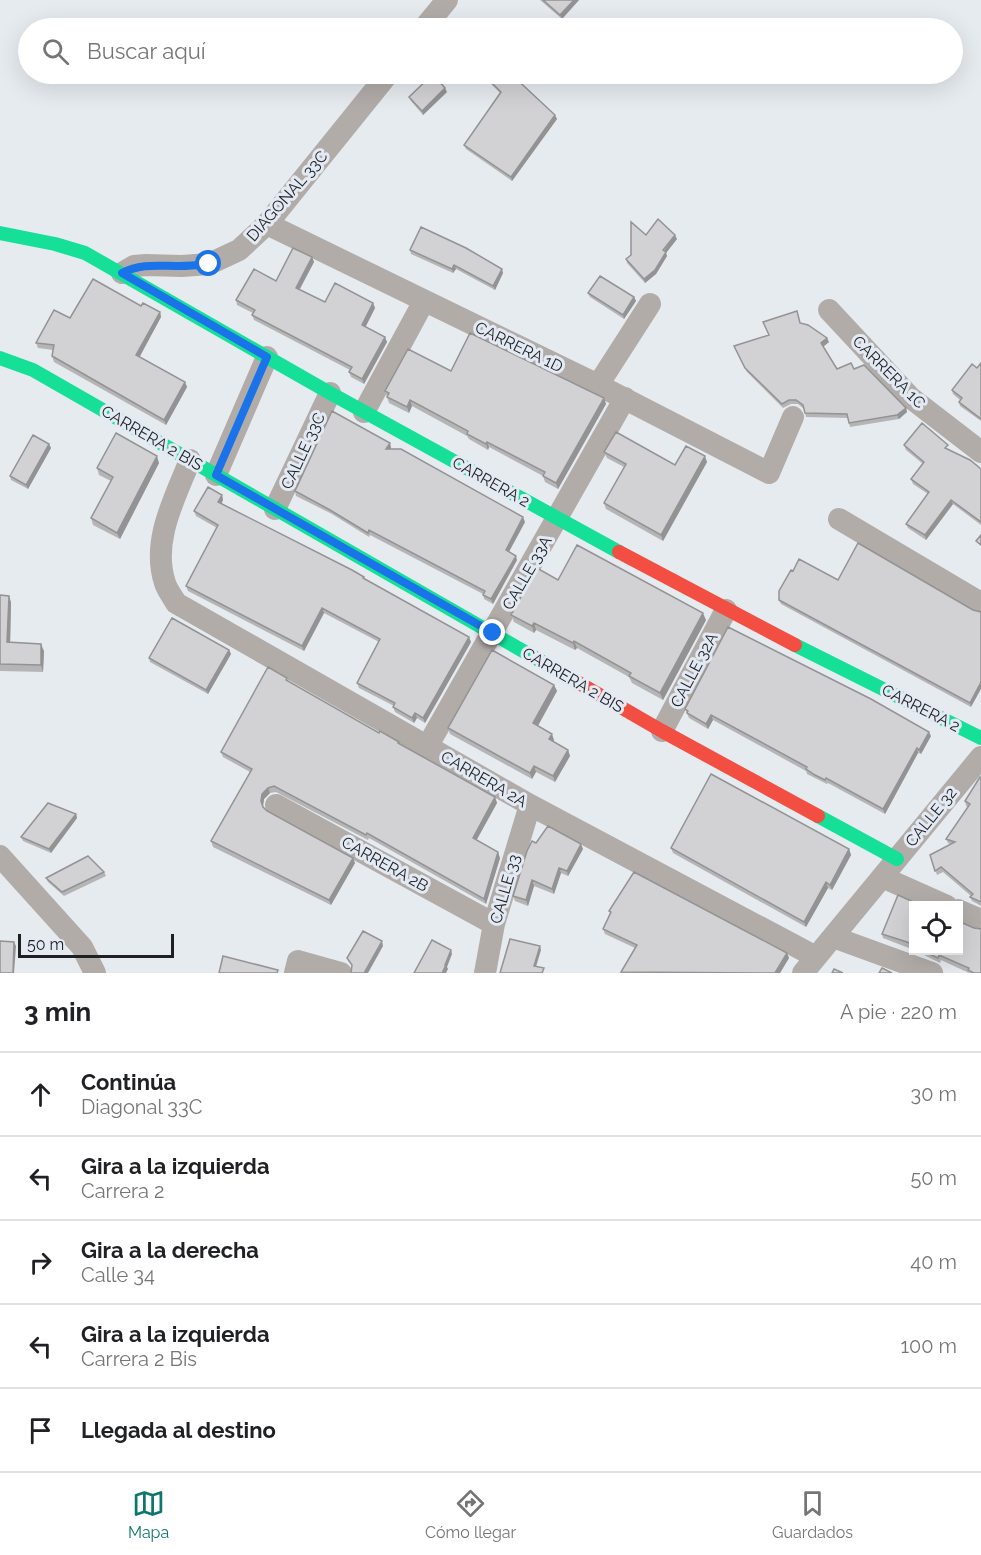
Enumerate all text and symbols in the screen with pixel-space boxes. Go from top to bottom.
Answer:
search box [18,18,963,84]
icon: search [39,35,72,68]
text: Buscar aquí [87,38,206,64]
street label: DIAGONAL 33C [243,147,331,245]
route start [195,250,221,276]
street label: CARRERA 1D [472,318,566,376]
street label: CARRERA 1C [849,332,929,412]
street label: CARRERA 2 BIS [98,401,206,475]
street label: CALLE 33C [277,410,329,492]
street label: CARRERA 2 [449,453,533,511]
street label: CALLE 33A [498,533,556,613]
route end [479,619,505,645]
street label: CALLE 32A [666,629,722,711]
street label: CARRERA 2 BIS [519,643,627,717]
street label: CARRERA 2 [879,680,963,736]
street label: CARRERA 2A [438,747,531,811]
street label: CALLE 32 [901,783,961,851]
street label: CARRERA 2B [338,832,432,896]
street label: CALLE 33 [486,852,524,926]
map controls [909,901,963,955]
button: locate [909,901,963,955]
scale bar [18,931,174,959]
text: 50 m [27,935,64,954]
text: 3 min [24,997,91,1027]
text: A pie · 220 m [840,1000,957,1024]
text: Continúa [81,1069,176,1095]
icon: ahead [24,1078,57,1111]
text: 30 m [911,1082,957,1106]
text: Diagonal 33C [81,1095,202,1119]
text: Gira a la izquierda [81,1153,270,1179]
icon: left [24,1162,57,1195]
text: 50 m [910,1166,957,1190]
text: Carrera 2 [81,1179,164,1203]
text: Gira a la derecha [81,1237,259,1263]
icon: right [24,1246,57,1279]
text: 40 m [910,1250,957,1274]
text: Calle 34 [81,1263,155,1287]
text: Gira a la izquierda [81,1321,270,1347]
icon: left [24,1330,57,1363]
text: 100 m [900,1334,957,1358]
text: Carrera 2 Bis [81,1347,197,1371]
icon: arrive [24,1414,57,1447]
text: Llegada al destino [81,1417,276,1443]
tab: Mapa [128,1487,169,1542]
tab: Cómo llegar [425,1487,516,1542]
tab: Guardados [772,1487,853,1542]

